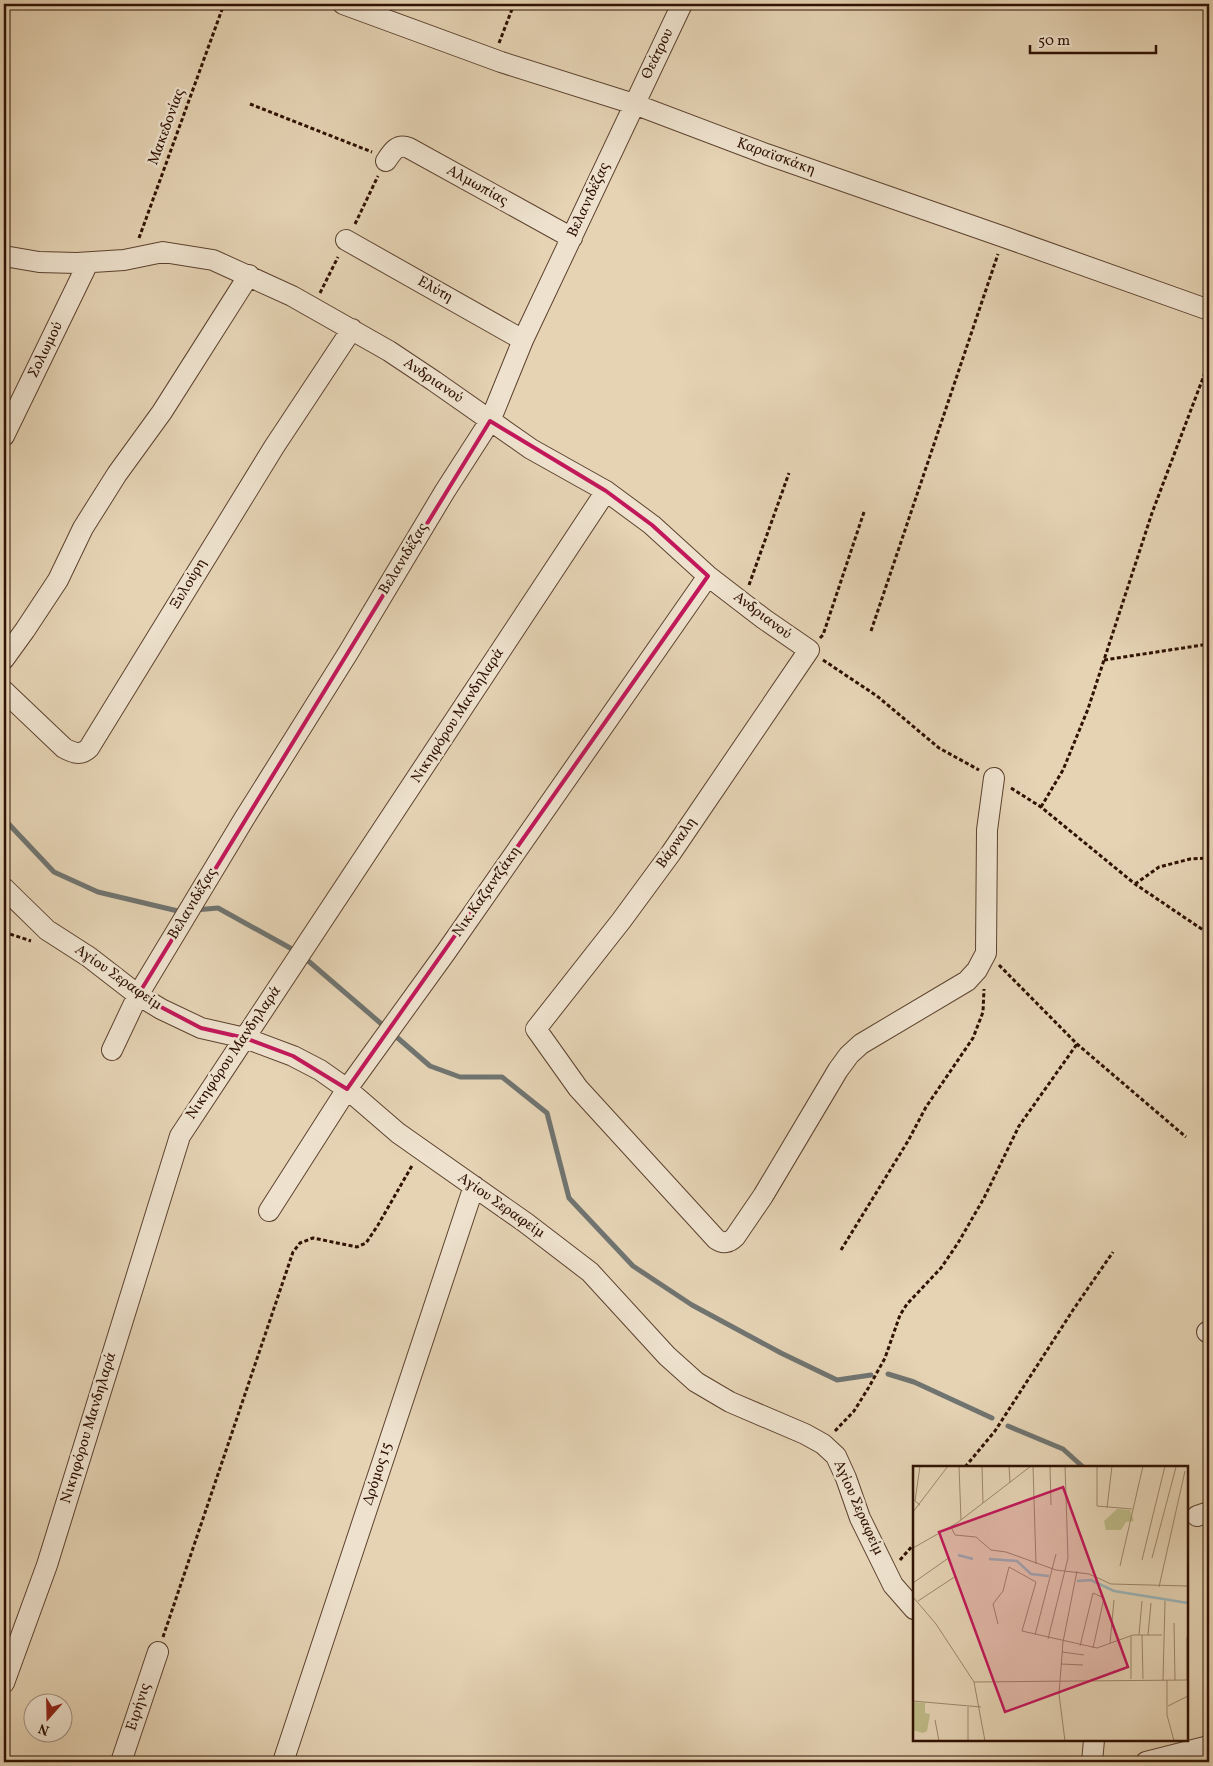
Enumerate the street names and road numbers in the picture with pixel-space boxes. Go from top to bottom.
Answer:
street label: Θεάτρου [637,25,679,83]
street label: Μακεδονίας [143,86,191,168]
street label: Καραϊσκάκη [734,133,818,181]
street label: Βελανιδέζας [562,159,616,241]
street label: Αλμωπίας [442,160,512,212]
street label: Ελύτη [413,272,457,308]
street label: Σολωμού [23,318,69,382]
street label: Ανδριανού [399,353,467,409]
street label: Βελανιδέζας [374,519,434,599]
street label: Ξυλούρη [166,555,212,613]
street label: Ανδριανού [728,587,796,645]
street label: Νικηφόρου Μανδηλαρά [406,644,510,788]
street label: Βάρναλη [652,813,702,873]
street label: Νικ.Καζαντζάκη [448,842,526,942]
street label: Βελανιδέζας [163,864,223,944]
street label: Αγίου Σεραφείμ [70,940,166,1016]
street label: Νικηφόρου Μανδηλαρά [181,982,287,1124]
street label: Αγίου Σεραφείμ [453,1168,549,1244]
street label: Νικηφόρου Μανδηλαρά [56,1350,122,1506]
street label: Δρόμος 15 [358,1440,398,1508]
street label: Αγίου Σεραφείμ [828,1457,888,1559]
street label: Ειρήνις [121,1680,157,1734]

